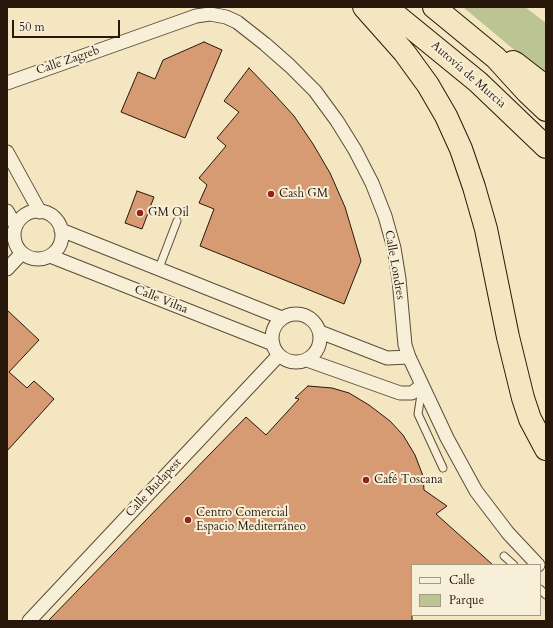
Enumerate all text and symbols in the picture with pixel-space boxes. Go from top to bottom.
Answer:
scale bar [14,12,122,38]
text: 50 m [19,19,45,35]
street label: Autovía de Murcia [428,39,508,111]
street label: Calle Zagreb [35,43,101,79]
place label: Cash GM [279,187,328,201]
marker: Cash GM [266,189,276,199]
place label: GM Oil [148,206,189,220]
marker: GM Oil [135,208,145,218]
street label: Calle Londres [381,229,407,301]
street label: Calle Vilna [132,283,190,317]
street label: Calle Budapest [123,456,185,520]
place label: Café Toscana [374,473,443,487]
marker: Café Toscana [361,475,371,485]
place label: Centro Comercial Espacio Mediterráneo [196,506,306,534]
marker: Centro Comercial Espacio Mediterráneo [183,515,193,525]
legend [411,564,541,616]
text: Calle [449,572,475,588]
text: Parque [449,592,484,608]

